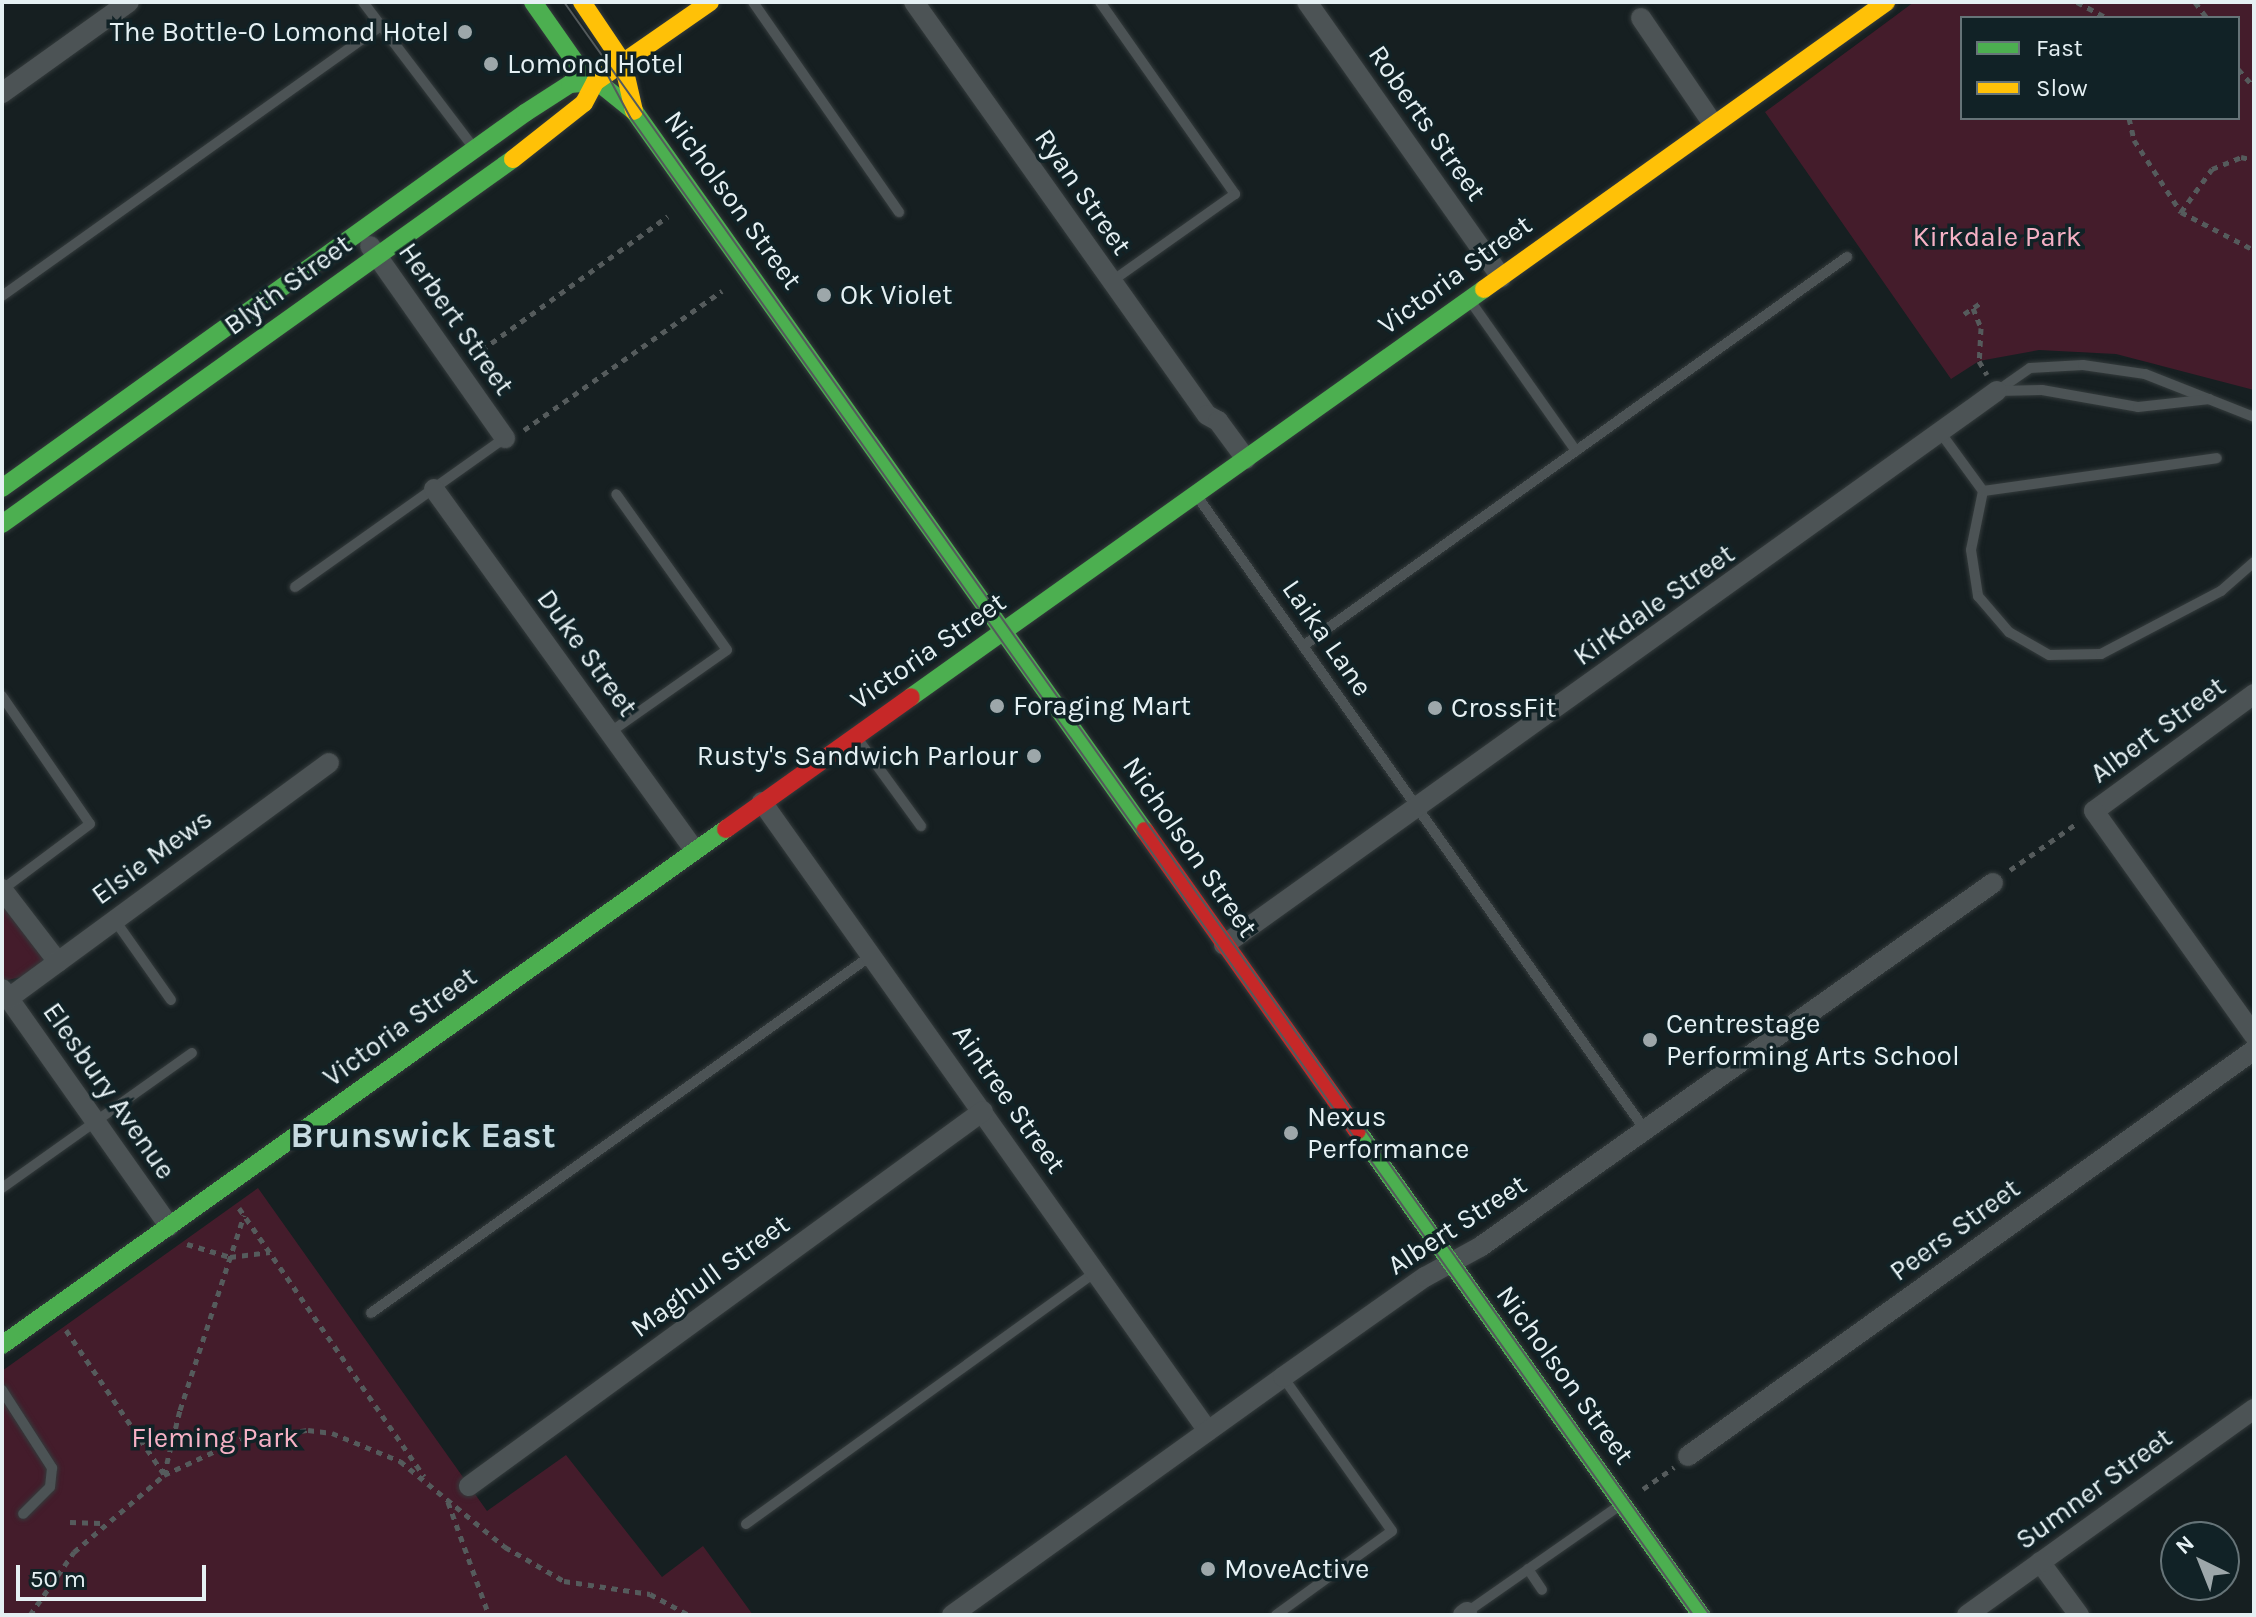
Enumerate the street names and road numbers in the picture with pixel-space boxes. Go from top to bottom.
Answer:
street label: Roberts Street [1361,39,1493,207]
street label: Nicholson Street [657,104,809,296]
street label: Ryan Street [1027,123,1139,261]
street label: Victoria Street [1372,208,1538,342]
street label: Blyth Street [218,228,358,342]
street label: Herbert Street [391,236,521,402]
street label: Kirkdale Street [1567,537,1741,673]
street label: Laika Lane [1275,573,1379,703]
street label: Duke Street [530,583,644,723]
street label: Victoria Street [844,585,1012,717]
street label: Albert Street [2084,670,2232,790]
street label: Nicholson Street [1115,750,1265,944]
street label: Elsie Mews [85,802,219,912]
street label: Victoria Street [317,960,483,1094]
street label: Elesbury Avenue [36,996,182,1186]
street label: Aintree Street [945,1018,1073,1180]
street label: Albert Street [1381,1168,1533,1282]
street label: Peers Street [1883,1172,2027,1288]
street label: Maghull Street [624,1207,796,1345]
street label: Nicholson Street [1489,1279,1641,1471]
street label: Sumner Street [2009,1421,2179,1557]

